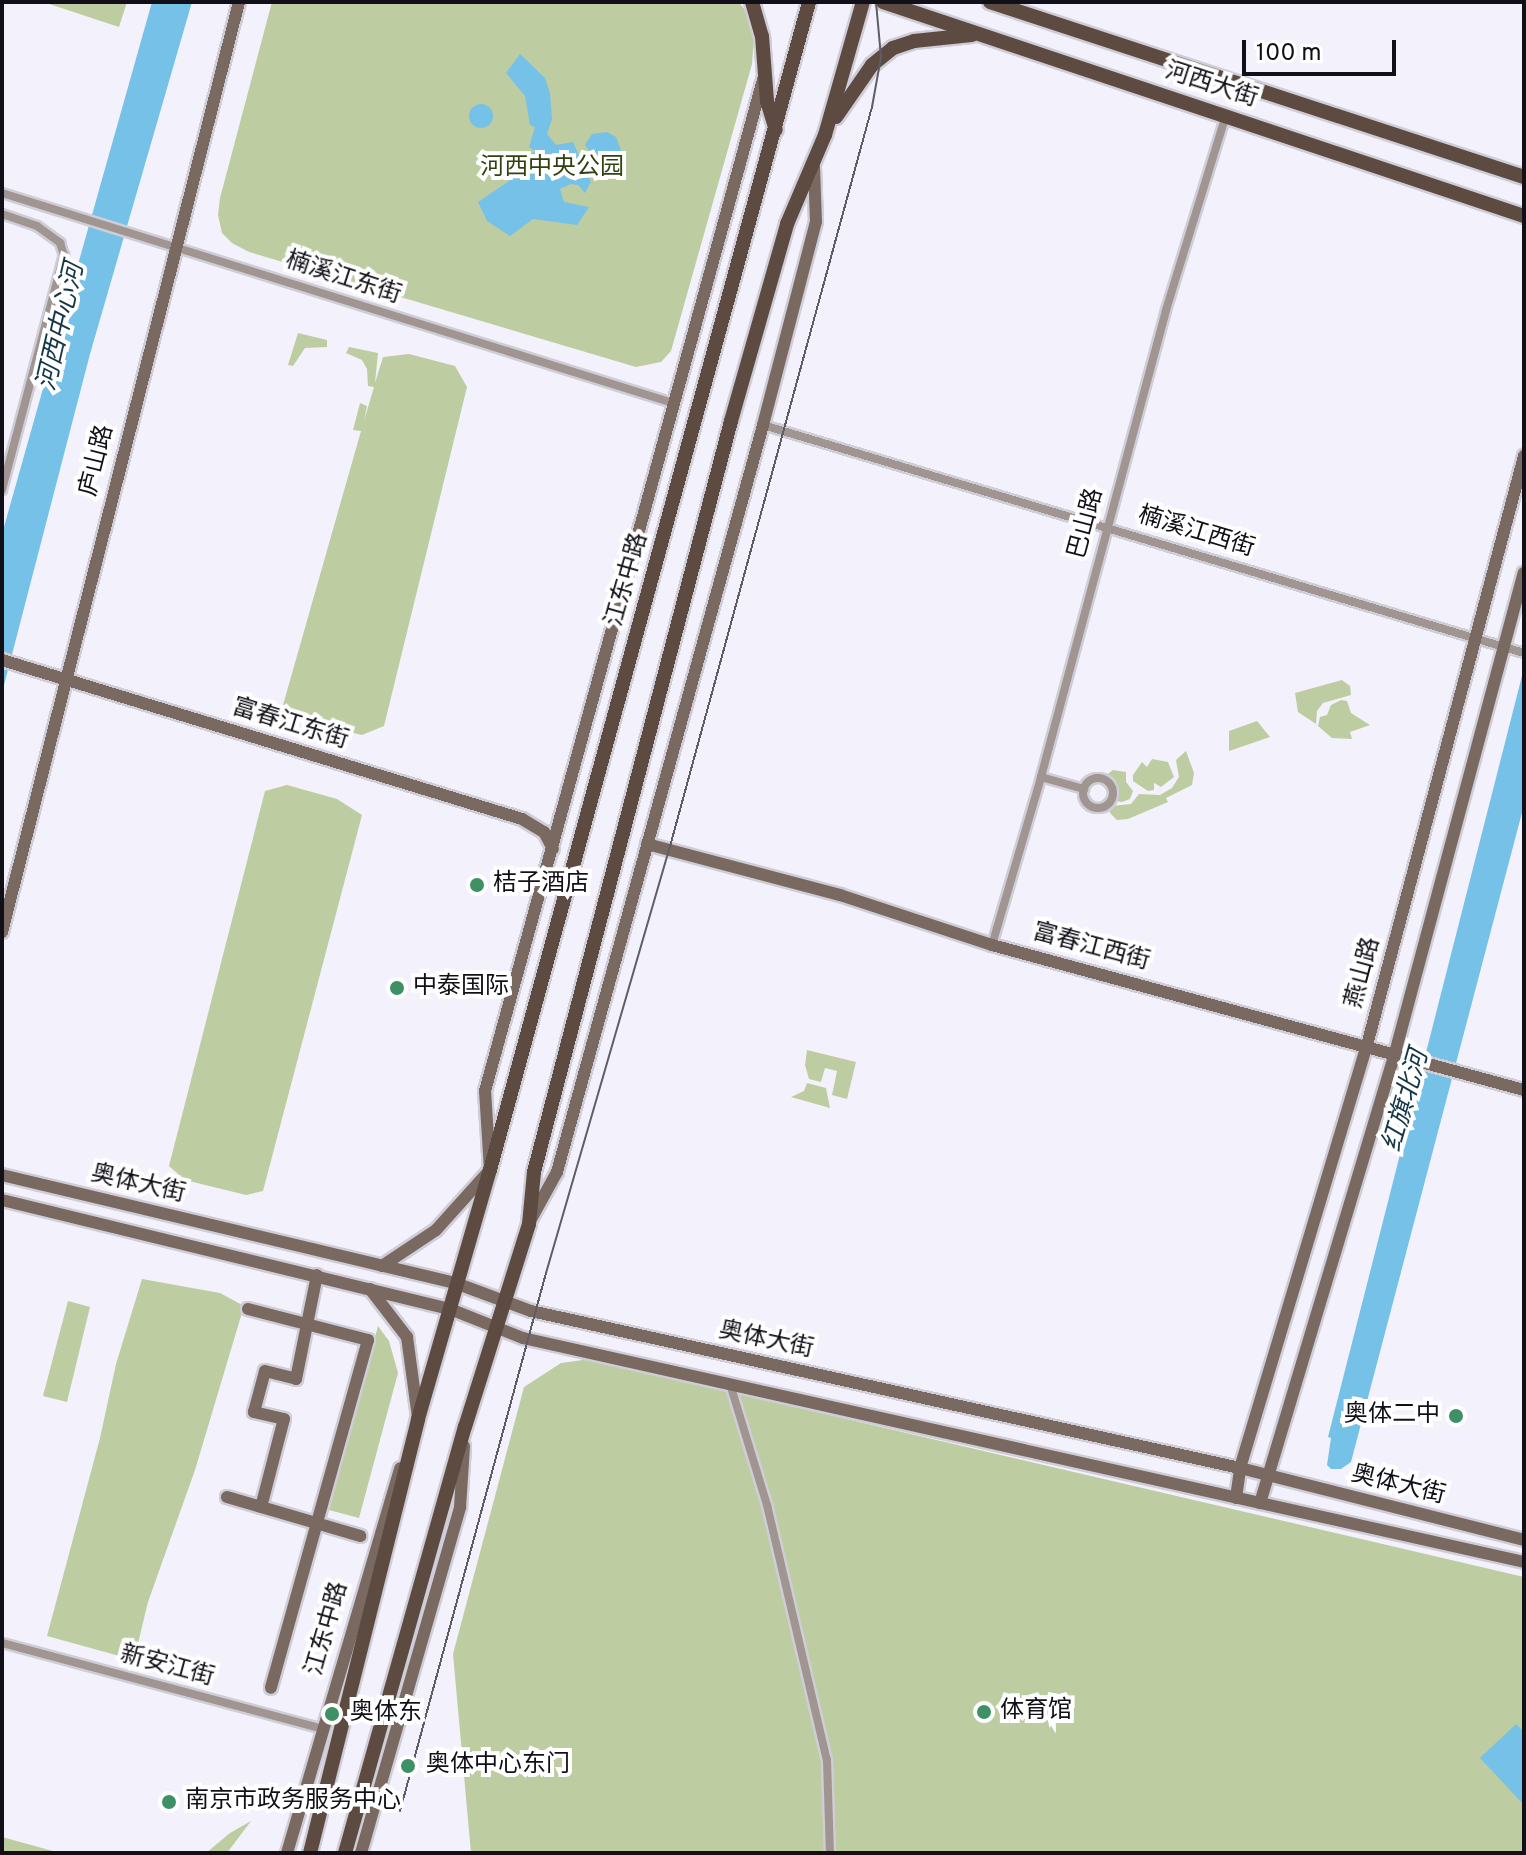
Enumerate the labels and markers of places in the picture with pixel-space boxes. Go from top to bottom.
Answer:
place label: 桔子酒店 [493,871,589,899]
marker: 桔子酒店 [468,876,486,894]
place label: 中泰国际 [413,974,509,1002]
marker: 中泰国际 [388,979,406,997]
place label: 奥体二中 [1344,1402,1440,1430]
marker: 奥体二中 [1447,1407,1465,1425]
place label: 体育馆 [1000,1698,1072,1726]
place label: 奥体东 [350,1700,422,1728]
marker: 奥体东 [321,1703,343,1725]
marker: 体育馆 [975,1703,993,1721]
place label: 奥体中心东门 [426,1752,570,1780]
marker: 奥体中心东门 [397,1755,419,1777]
place label: 南京市政务服务中心 [185,1788,401,1816]
marker: 南京市政务服务中心 [160,1793,178,1811]

